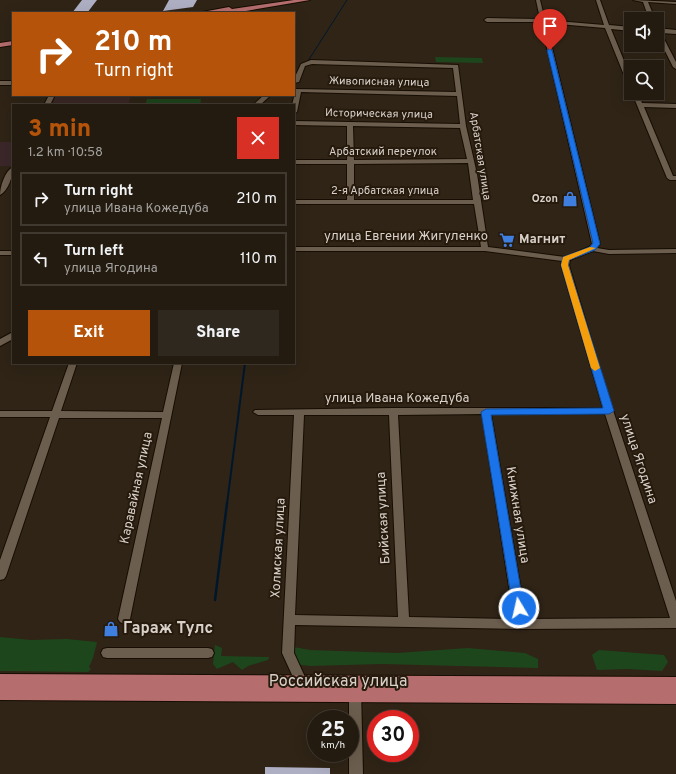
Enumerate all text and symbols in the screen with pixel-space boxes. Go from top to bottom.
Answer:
pin [533,9,567,50]
map controls [624,12,664,100]
button: sound [624,12,664,52]
icon: arrive [539,15,561,37]
text: 210 m [94,25,172,61]
icon: right [28,28,80,80]
text: Turn right [94,60,174,83]
button: search [624,60,664,100]
street label: Живописная улица [329,74,430,90]
street label: Историческая улица [325,106,433,122]
street label: Арбатская улица [466,111,494,201]
text: 3 min [28,115,91,145]
button: close [237,117,279,159]
text: 1.2 km · 10:58 [28,145,103,161]
street label: Арбатский переулок [329,145,437,159]
text: Turn right [64,182,133,201]
street label: 2-я Арбатская улица [331,184,439,198]
icon: right [30,188,52,210]
text: 210 m [236,190,277,209]
shop icon: Ozon [561,190,579,208]
place label: Ozon [532,192,558,206]
text: улица Ивана Кожедуба [64,201,209,217]
street label: улица Евгении Жигуленко [324,229,488,245]
supermarket icon: Магнит [498,231,516,249]
place label: Магнит [519,232,565,248]
text: Turn left [64,242,124,261]
icon: left [30,248,52,270]
text: 110 m [240,250,277,269]
text: улица Ягодина [64,261,158,277]
button: Exit [28,310,150,356]
button: Share [158,310,279,356]
street label: улица Ивана Кожедуба [325,391,469,407]
street label: улица Ягодина [616,412,660,506]
street label: Каравайная улица [117,431,157,545]
street label: Книжная улица [501,466,533,564]
street label: Бийская улица [374,471,394,565]
street label: Холмская улица [268,498,290,598]
position arrow [498,587,540,629]
place label: Гараж Тулс [123,619,213,639]
shop icon: Гараж Тулс [102,620,120,638]
street label: Российская улица [269,672,407,692]
speed limit sign: 30 [367,710,419,762]
text: 25 [321,718,345,744]
text: km/h [321,739,345,752]

